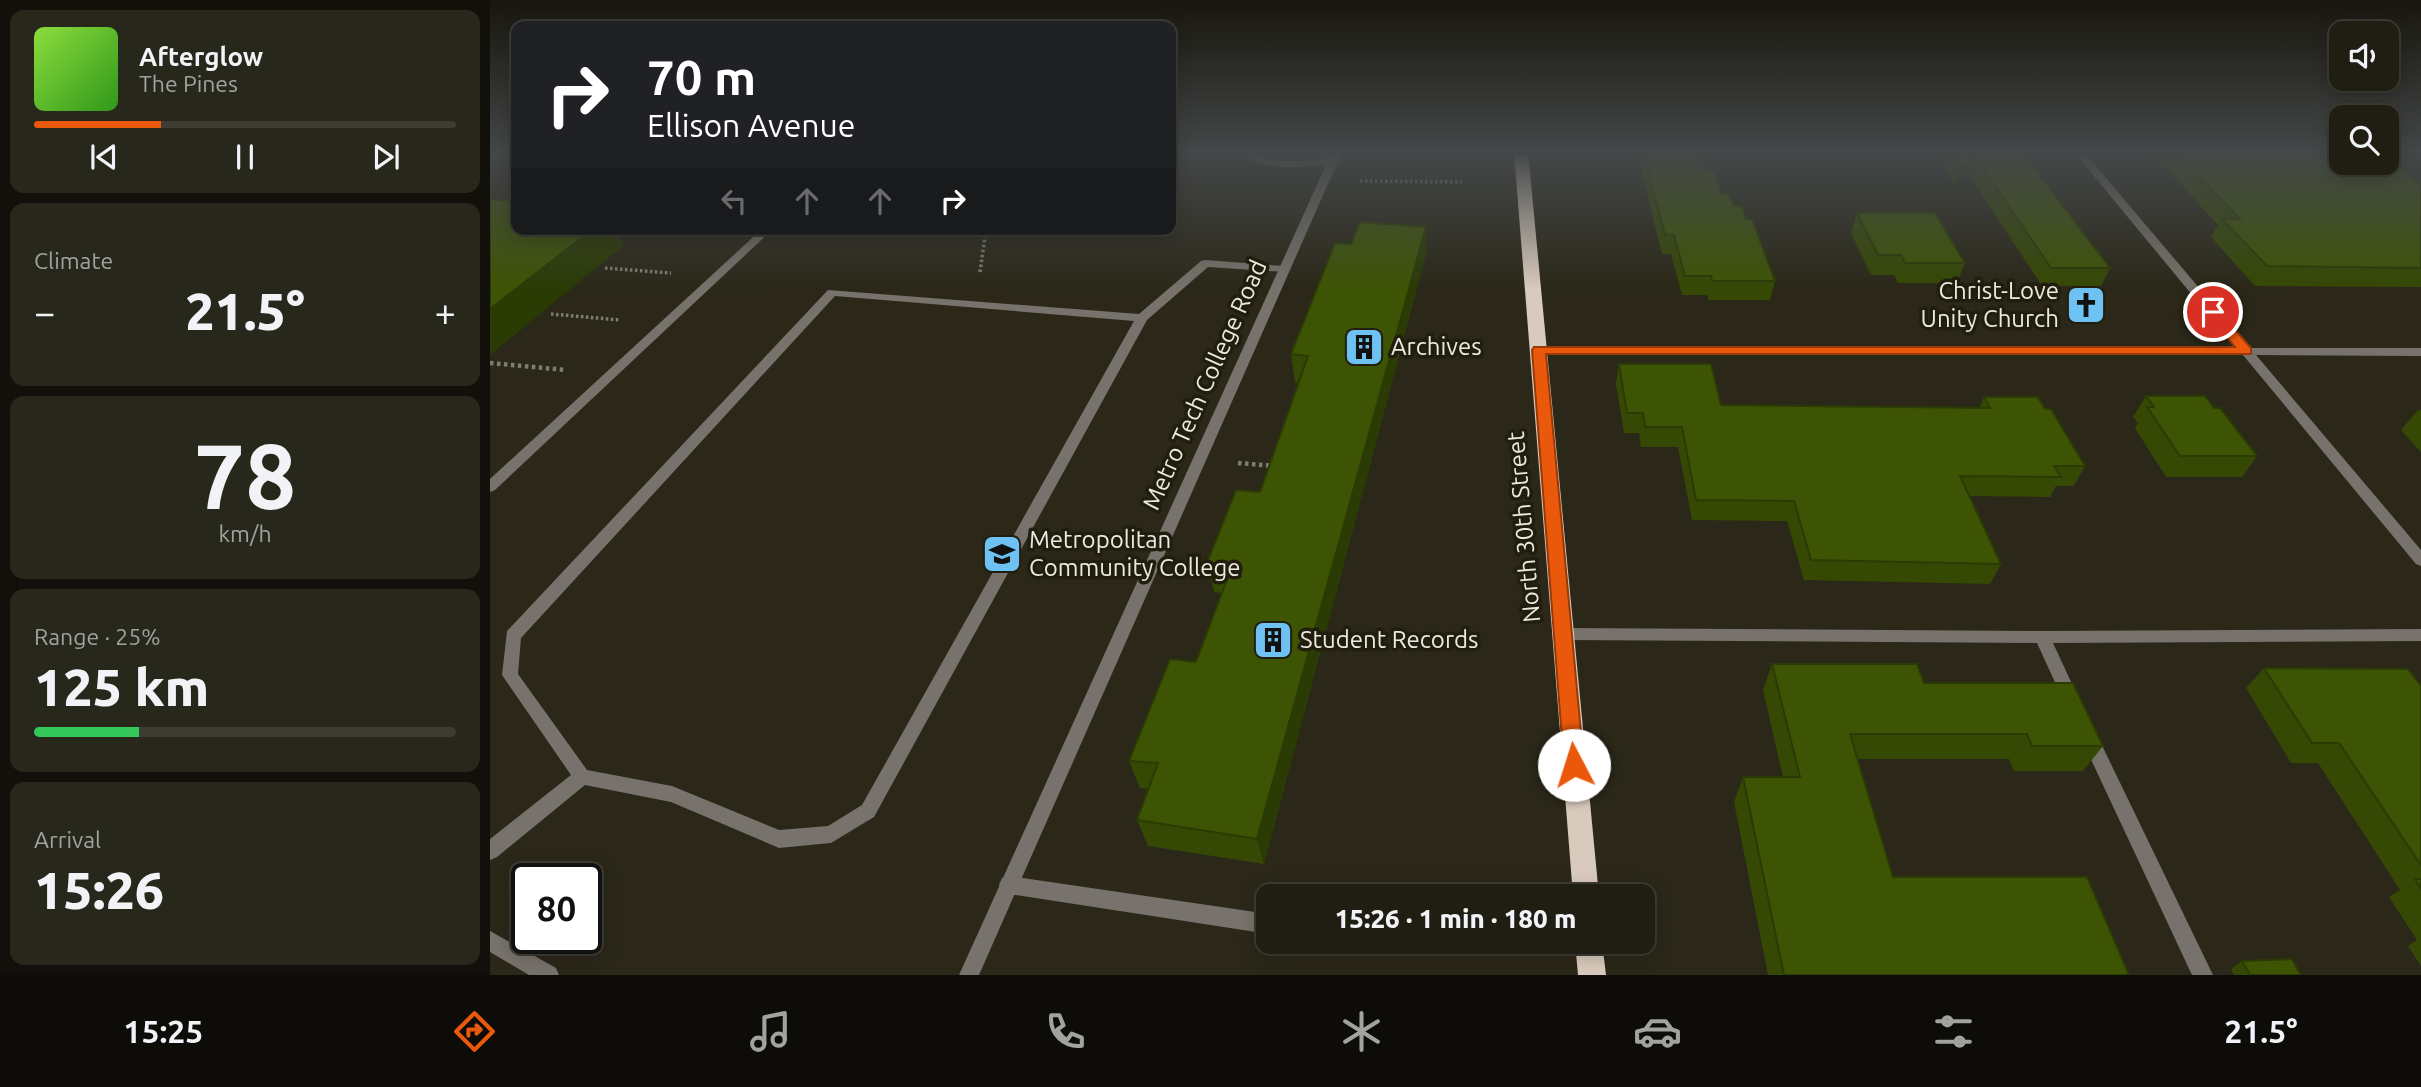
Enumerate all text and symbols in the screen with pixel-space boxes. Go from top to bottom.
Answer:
map controls [2329,21,2399,175]
button: sound [2329,21,2399,91]
text: Afterglow [139,42,263,71]
icon: right [532,49,623,140]
text: 70 m [647,49,756,104]
text: The Pines [139,71,238,96]
button: search [2329,105,2399,175]
text: Ellison Avenue [647,107,856,143]
icon: previous [85,138,123,176]
icon: pause [226,138,264,176]
icon: next [367,138,405,176]
icon: left [715,182,753,220]
icon: ahead [788,182,826,220]
icon: ahead [861,182,899,220]
icon: right [934,182,972,220]
text: Climate [34,248,113,273]
street label: Metro Tech College Road [1137,256,1272,514]
place label: Christ-Love Unity Church [1920,277,2059,332]
text: 21.5° [185,282,305,340]
pin [2183,282,2243,342]
church icon: Christ-Love Unity Church [2065,284,2107,326]
text: − [34,291,55,333]
text: + [435,291,456,333]
icon: arrive [2194,293,2232,331]
building icon: Archives [1343,326,1385,368]
place label: Archives [1391,333,1482,360]
text: 78 [194,424,296,526]
street label: North 30th Street [1502,430,1545,624]
text: km/h [218,521,272,546]
place label: Metropolitan Community College [1029,526,1241,581]
school or university icon: Metropolitan Community College [981,533,1023,575]
building icon: Student Records [1252,619,1294,661]
text: Range · 25% [34,624,161,649]
place label: Student Records [1300,626,1478,653]
text: 125 km [34,658,209,716]
position arrow [1537,728,1611,802]
text: Arrival [34,827,101,852]
text: 15:26 [34,861,164,919]
speed limit sign: 80 [511,863,602,954]
text: 15:26 · 1 min · 180 m [1335,904,1576,933]
icon: directions [450,1007,499,1056]
icon: music [746,1007,795,1056]
icon: phone [1041,1007,1090,1056]
icon: climate [1337,1007,1386,1056]
icon: car [1633,1007,1682,1056]
icon: filters [1929,1007,1978,1056]
text: 15:25 [123,1013,203,1049]
text: 21.5° [2224,1013,2298,1049]

